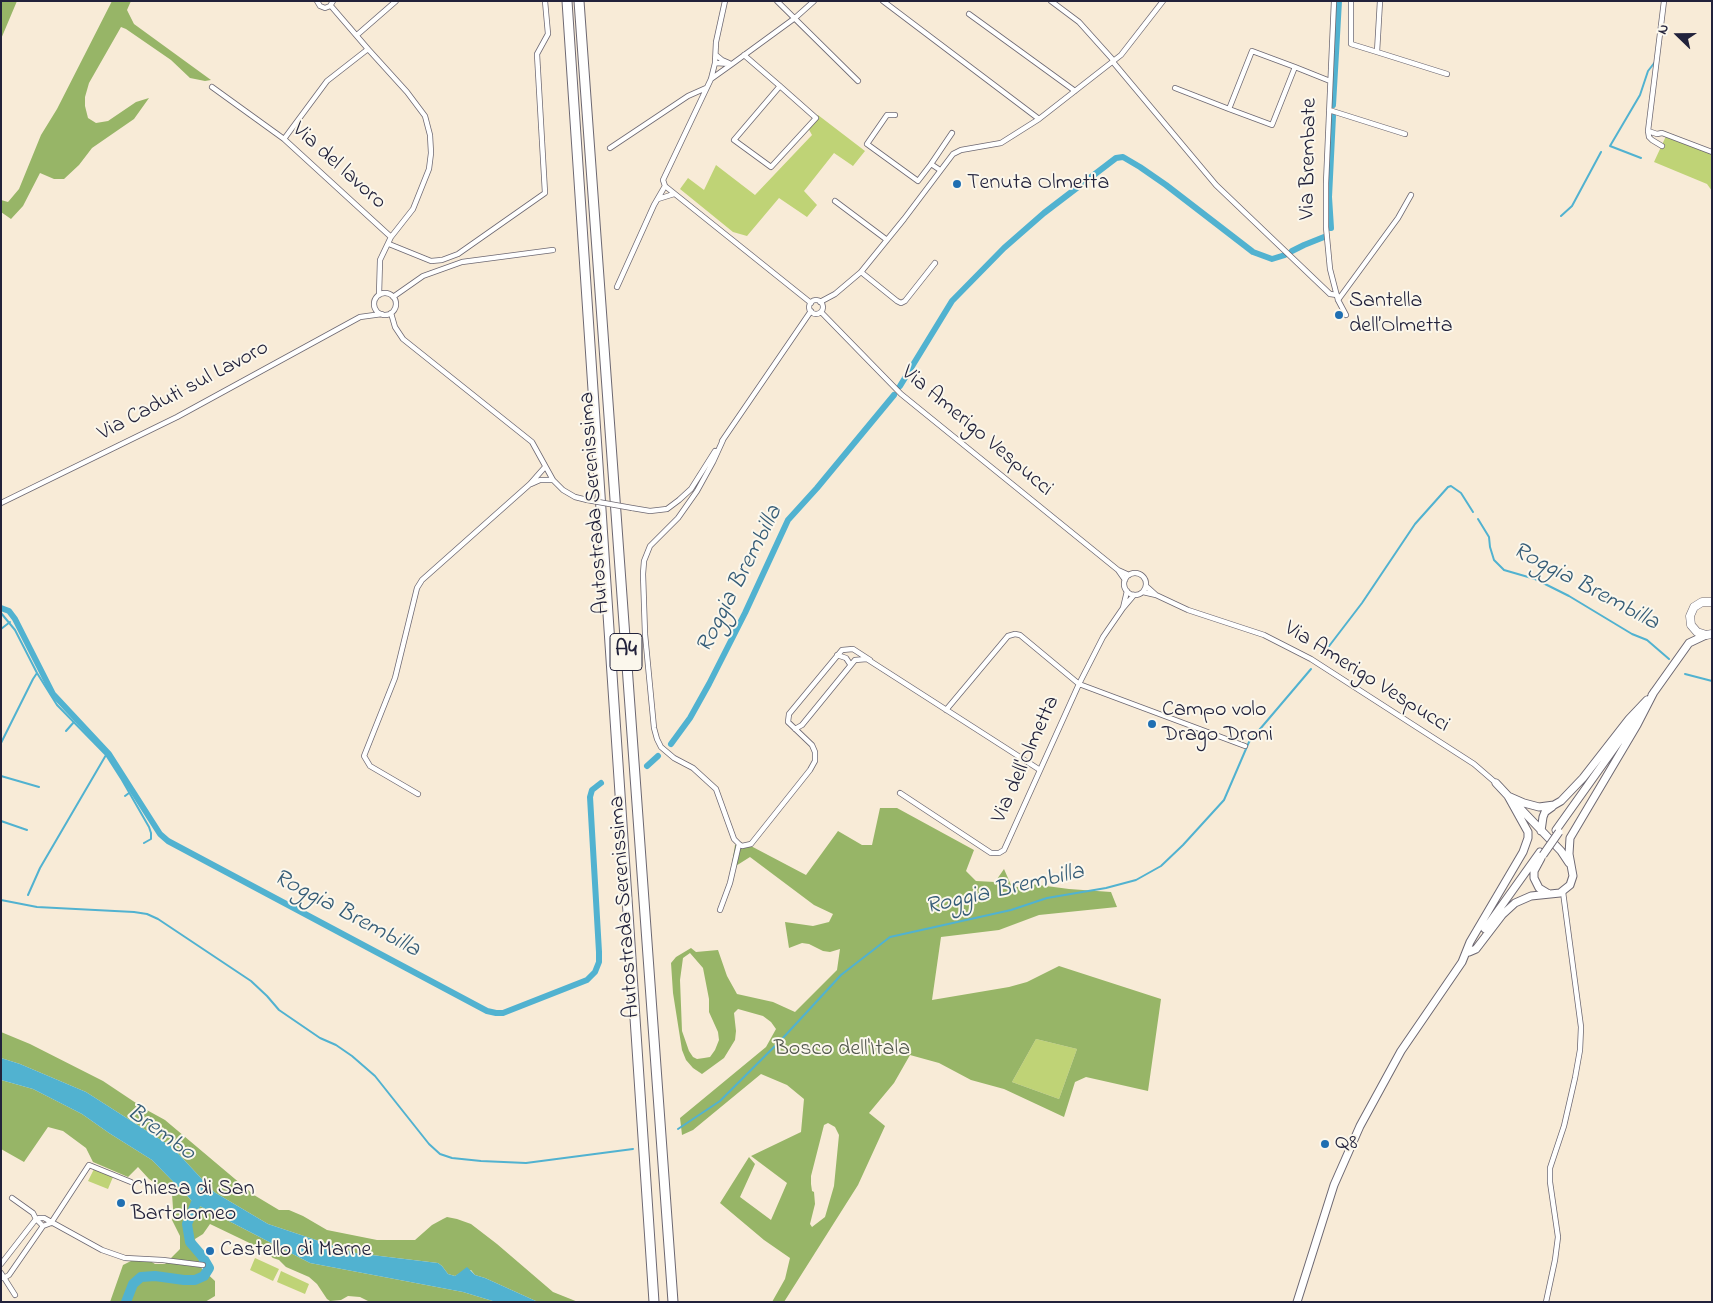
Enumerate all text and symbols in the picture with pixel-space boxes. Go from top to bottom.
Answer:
north arrow [1653,10,1703,60]
text: N [1652,21,1675,38]
street label: Via Brembate [1296,98,1324,220]
street label: Via del lavoro [285,118,391,216]
place label: Tenuta Olmetta [967,171,1109,197]
marker: Tenuta Olmetta [951,178,963,190]
place label: Santella dell’Olmetta [1349,289,1453,340]
marker: Santella dell’Olmetta [1333,309,1345,321]
street label: Via Caduti sul Lavoro [94,336,274,448]
street label: Via Amerigo Vespucci [895,361,1057,503]
street label: Autostrada Serenissima [575,391,617,615]
water label: Roggia Brembilla [691,501,791,659]
water label: Roggia Brembilla [1507,537,1663,639]
street label: Via Amerigo Vespucci [1278,616,1454,740]
road number: A4 [610,634,642,670]
street label: Via dell'Olmetta [987,692,1067,828]
place label: Campo volo Drago Droni [1162,698,1273,749]
marker: Campo volo Drago Droni [1146,718,1158,730]
street label: Autostrada Serenissima [605,795,647,1019]
water label: Roggia Brembilla [923,859,1087,923]
water label: Roggia Brembilla [268,864,424,966]
park label: Bosco dell'Itala [774,1037,910,1063]
water label: Brembo [120,1099,200,1169]
place label: Q8 [1335,1131,1357,1157]
marker: Q8 [1319,1138,1331,1150]
place label: Chiesa di San Bartolomeo [131,1177,255,1228]
marker: Chiesa di San Bartolomeo [115,1197,127,1209]
place label: Castello di Marne [220,1238,371,1264]
marker: Castello di Marne [204,1245,216,1257]

